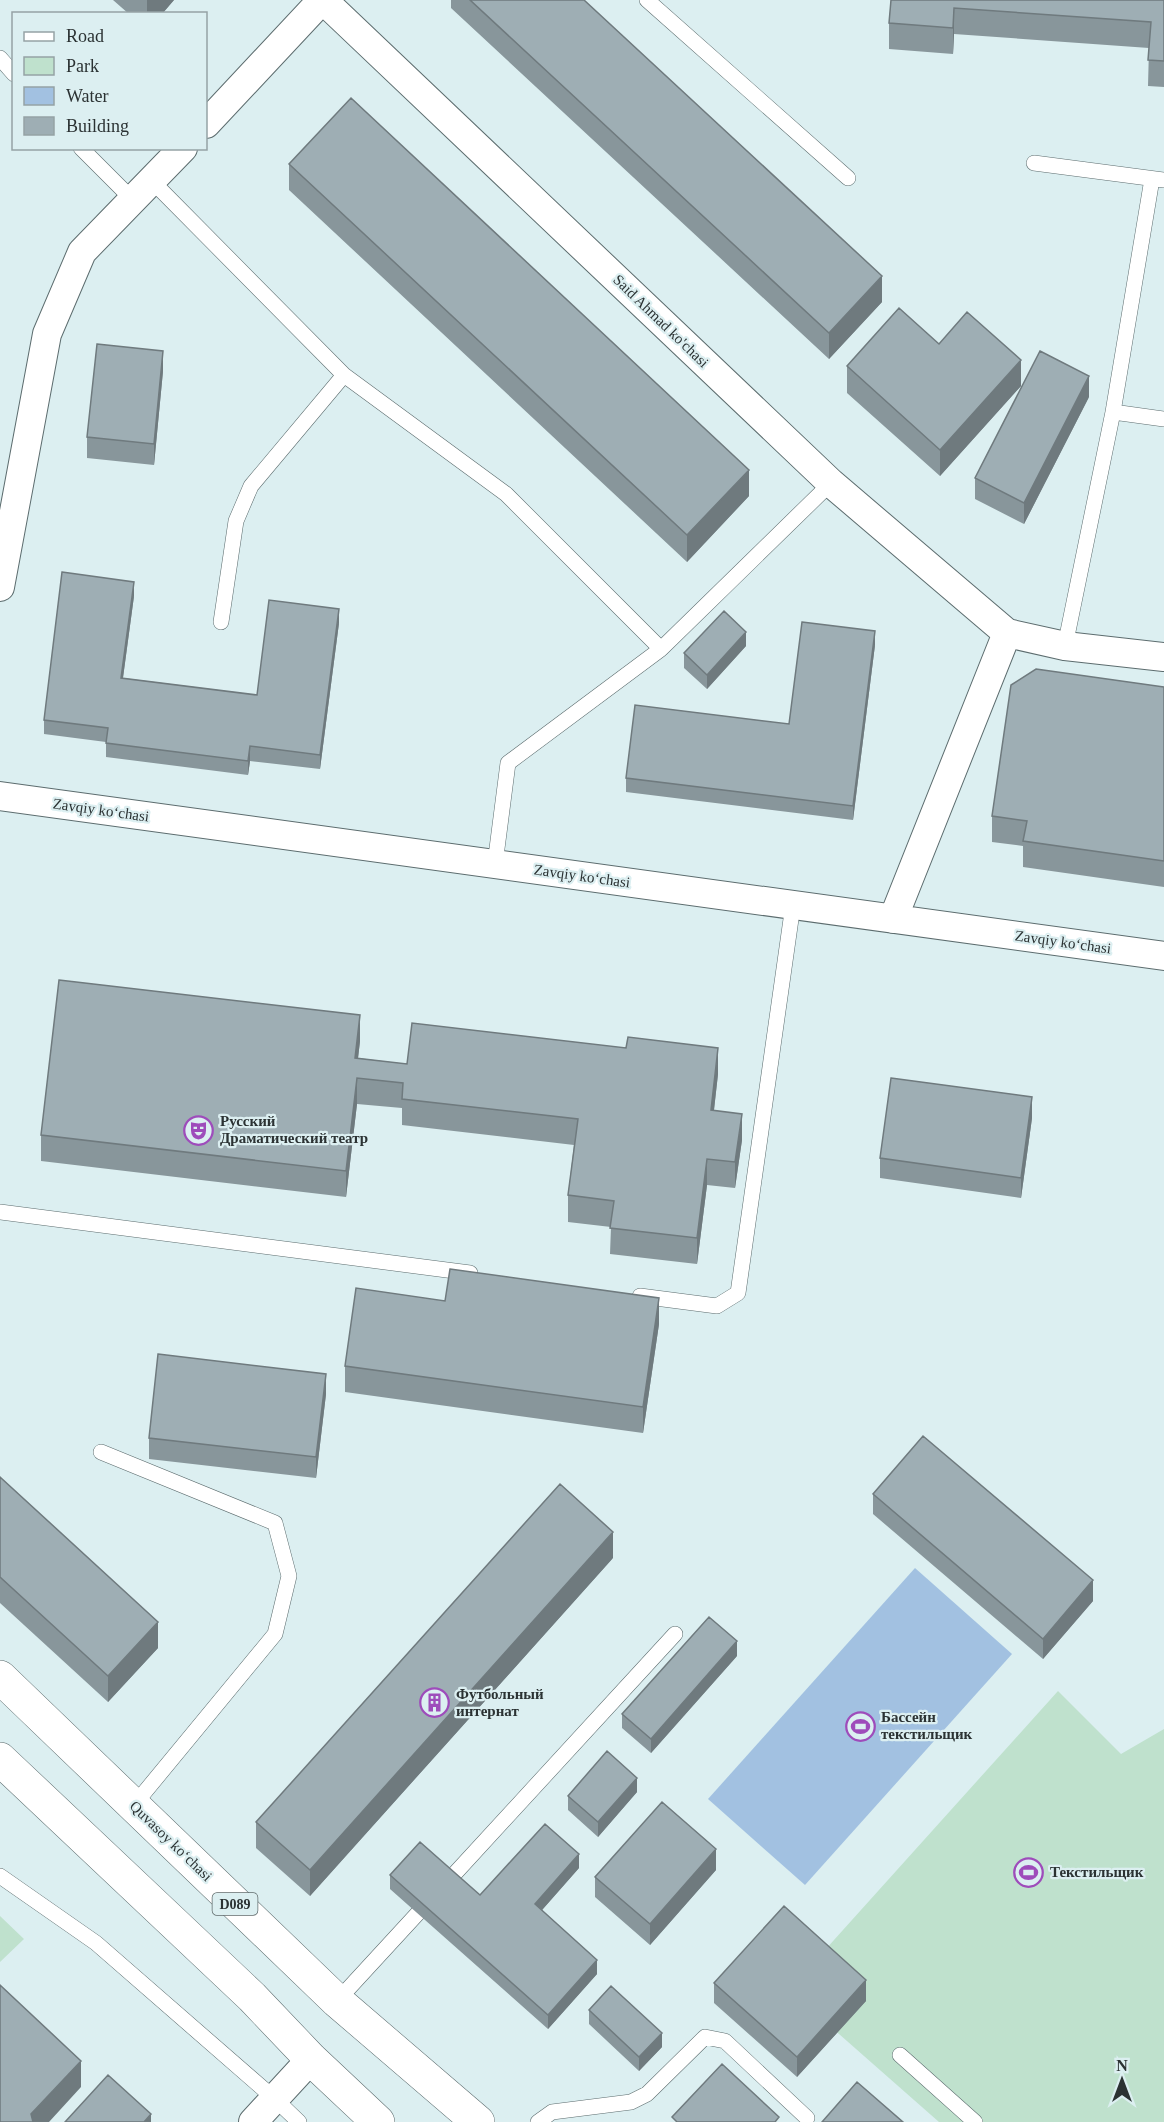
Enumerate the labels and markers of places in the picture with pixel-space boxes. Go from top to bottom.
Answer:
place label: Русский Драматический театр [220,1113,368,1146]
theatre icon: Русский Драматический театр [183,1114,215,1146]
place label: Футбольный интернат [456,1686,544,1719]
building icon: Футбольный интернат [419,1687,451,1719]
place label: Бассейн текстильщик [881,1709,973,1742]
sports icon: Бассейн текстильщик [844,1710,876,1742]
sports icon: Текстильщик [1013,1856,1045,1888]
place label: Текстильщик [1050,1864,1144,1880]

